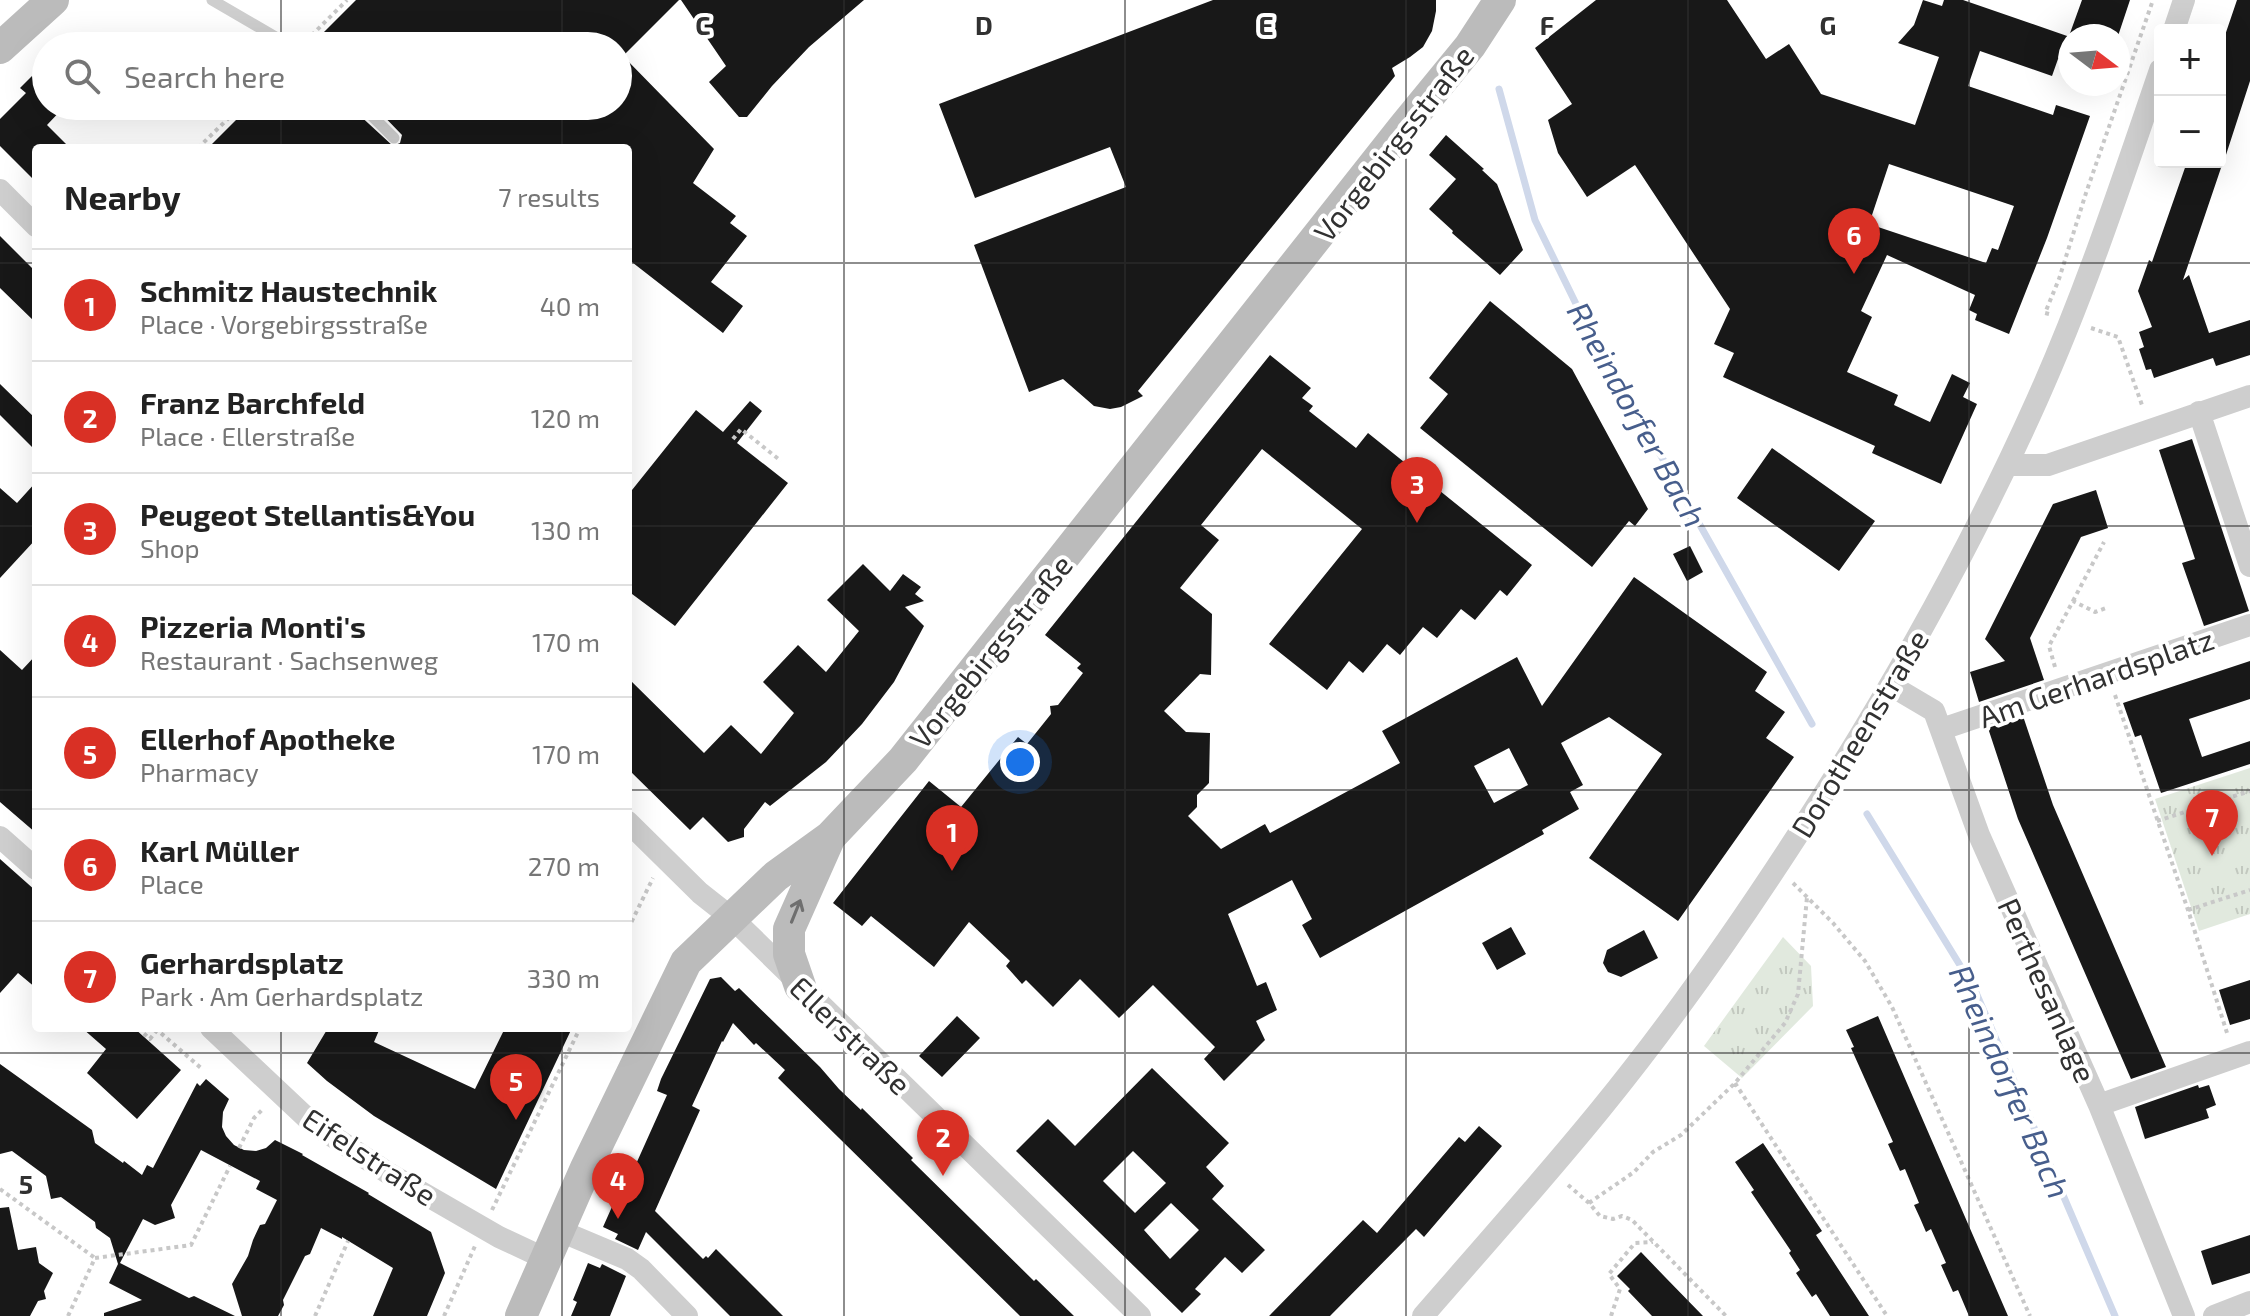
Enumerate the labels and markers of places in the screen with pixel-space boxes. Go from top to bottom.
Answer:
pin: 6 [1828,208,1880,274]
pin: 3 [1391,457,1443,523]
pin: 7 [2186,790,2238,856]
pin: 1 [926,805,978,871]
pin: 5 [490,1054,542,1120]
pin: 2 [917,1110,969,1176]
pin: 4 [592,1153,644,1219]

